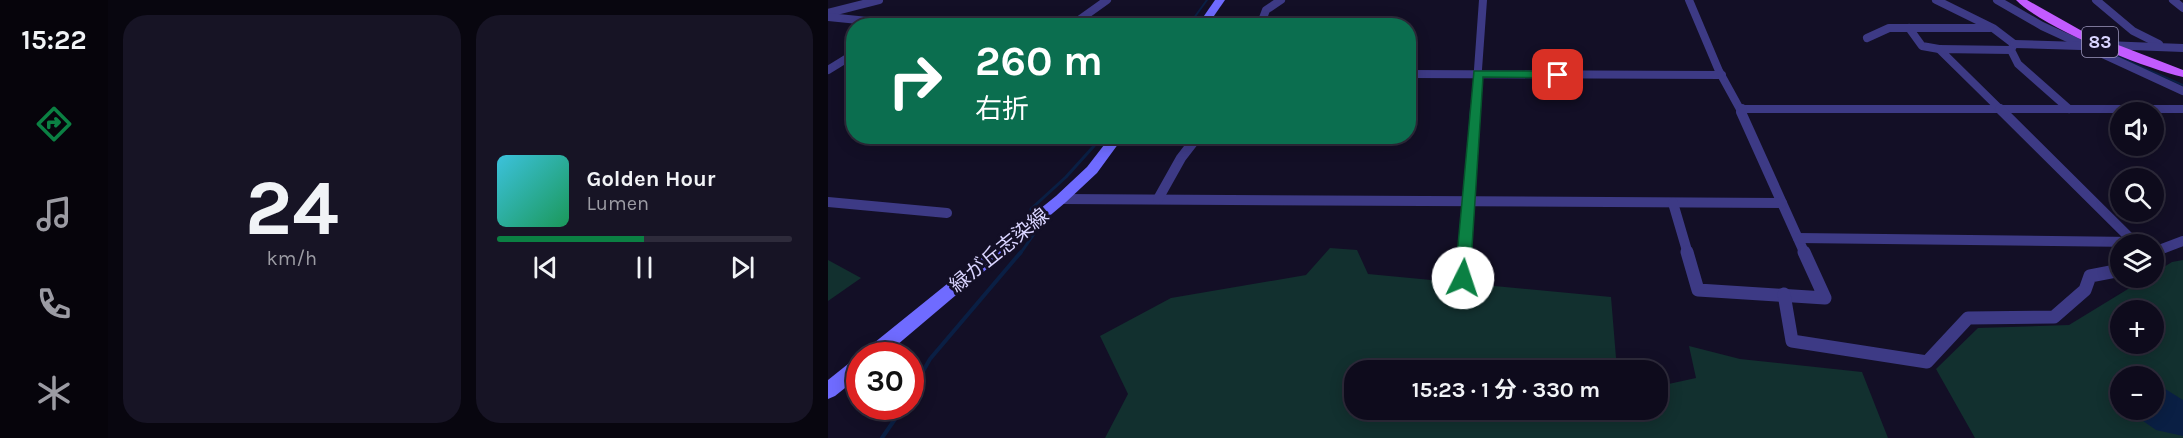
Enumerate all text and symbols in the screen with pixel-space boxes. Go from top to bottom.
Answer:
text: 15:22 [21,24,87,56]
road number: 83 [2082,27,2118,57]
text: 260 m [975,36,1103,86]
icon: right [876,42,954,120]
pin [1532,49,1583,100]
icon: arrive [1541,58,1574,91]
text: 右折 [975,93,1029,125]
map controls [2110,102,2164,420]
button: sound [2110,102,2164,156]
icon: directions [33,103,75,145]
text: 24 [245,162,339,254]
text: Golden Hour [587,166,715,192]
button: search [2110,168,2164,222]
text: Lumen [587,192,649,215]
icon: music [33,193,75,235]
street label: 緑が丘志染線 [945,204,1053,297]
button: layers [2110,234,2164,288]
position arrow [1431,246,1495,310]
text: km/h [266,247,317,270]
icon: previous [529,251,562,284]
icon: pause [628,251,661,284]
icon: next [726,251,759,284]
icon: phone [33,283,75,325]
button: + [2110,300,2164,354]
speed limit sign: 30 [846,342,924,420]
button: − [2110,366,2164,420]
icon: climate [33,372,75,414]
text: 15:23 · 1 分 · 330 m [1412,377,1600,403]

